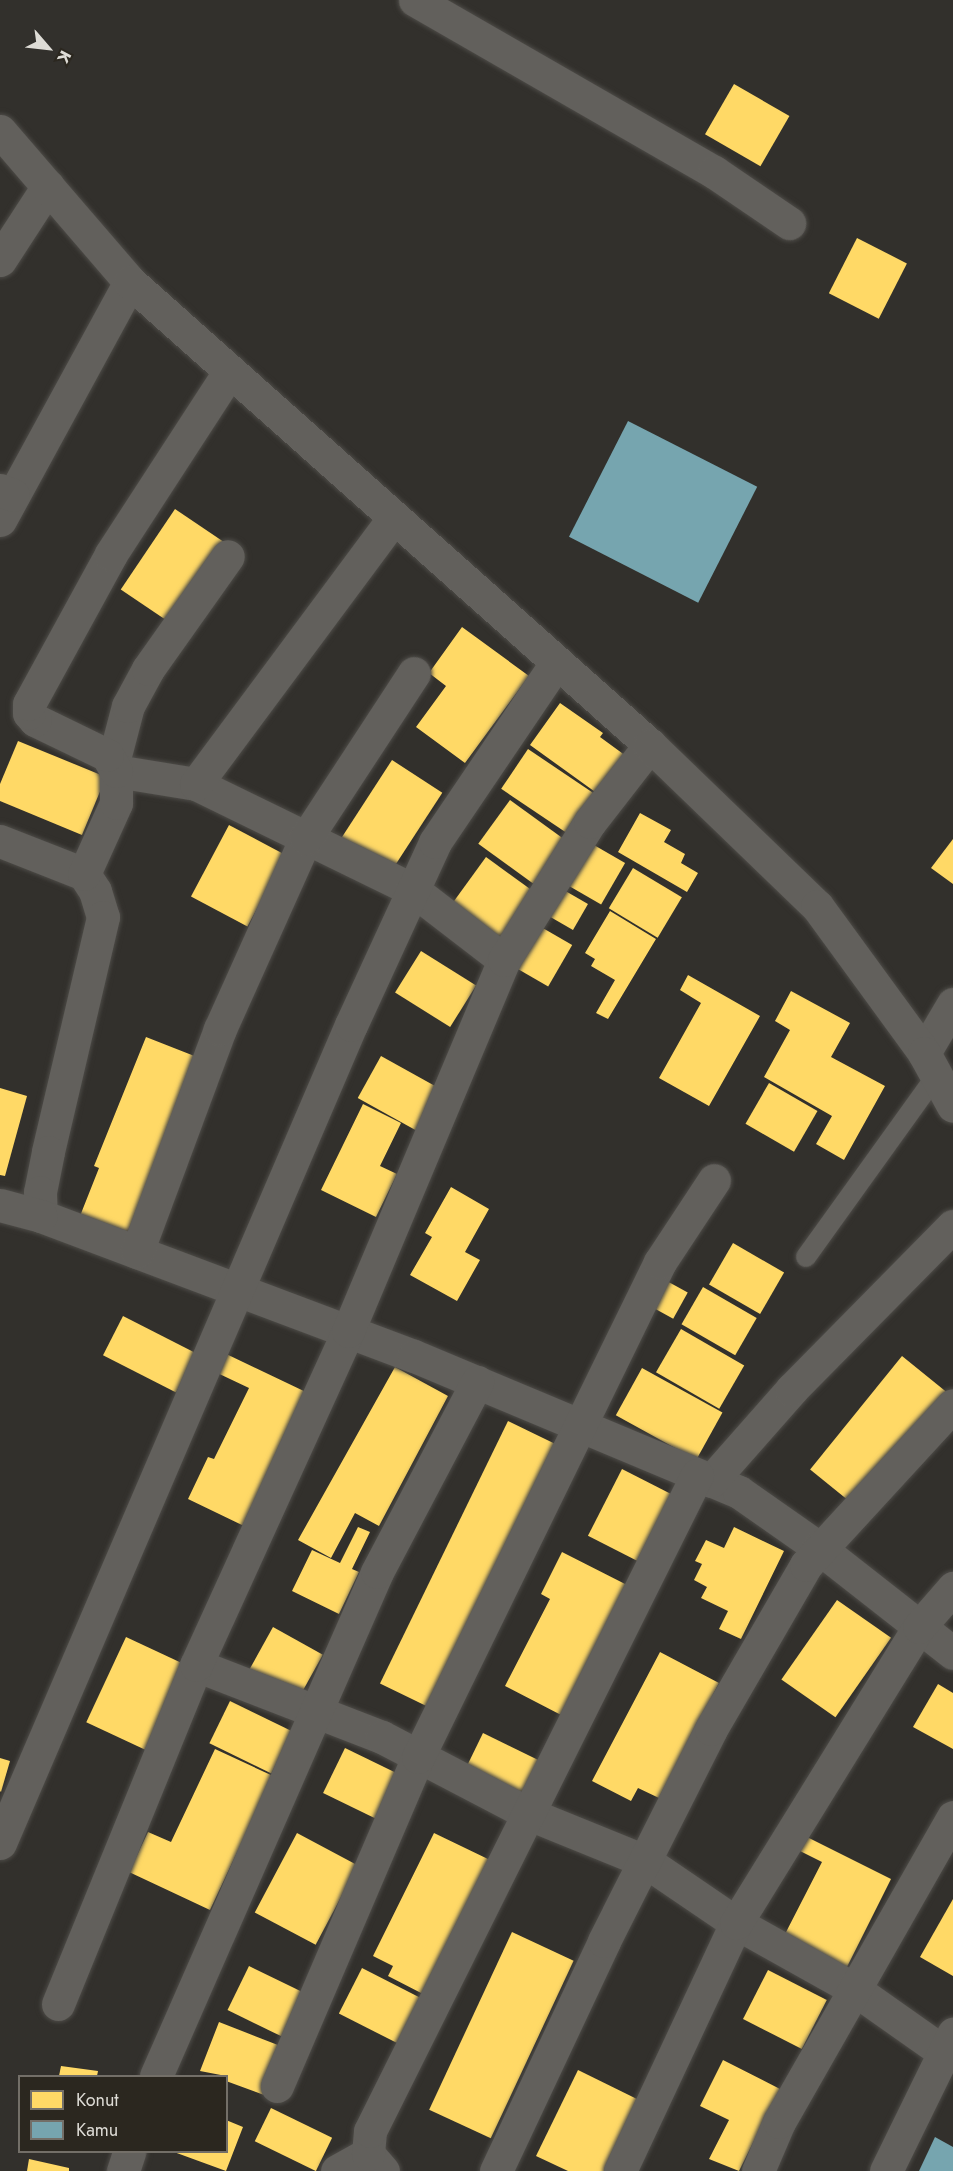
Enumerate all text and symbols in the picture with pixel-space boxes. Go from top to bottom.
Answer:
north arrow [18,18,78,78]
text: K [52,46,77,67]
legend [18,2075,228,2153]
text: Konut [76,2087,119,2113]
text: Kamu [76,2117,118,2143]

